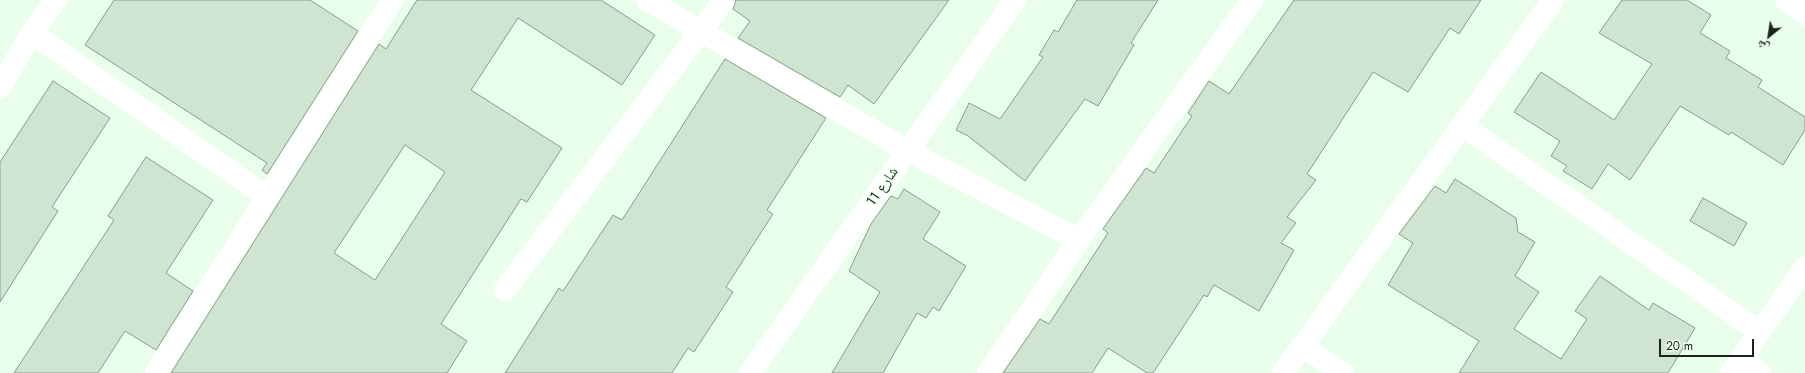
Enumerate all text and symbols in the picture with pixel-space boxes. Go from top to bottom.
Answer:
north arrow [1749,16,1789,56]
text: ش [1754,37,1772,56]
street label: شارع 11 [864,164,902,210]
scale bar [1661,331,1756,357]
text: 20 m [1666,337,1693,355]

